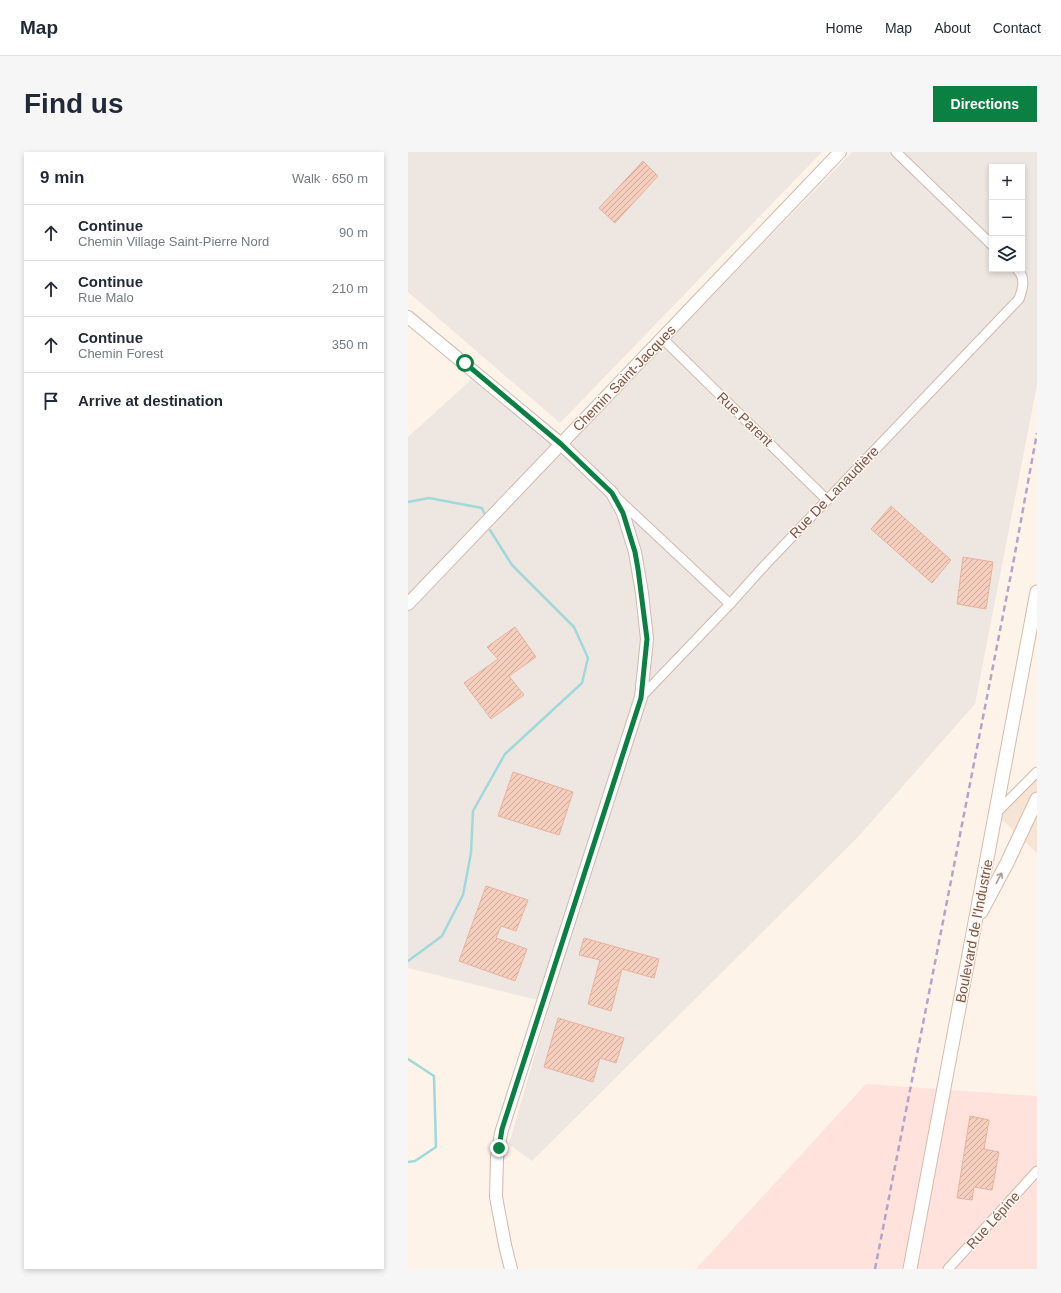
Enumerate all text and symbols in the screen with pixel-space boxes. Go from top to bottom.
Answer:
text: Map [20,17,58,38]
text: Home [826,20,863,36]
text: Map [885,20,912,36]
text: About [934,20,971,36]
text: Contact [993,20,1041,36]
button: Directions [933,86,1037,122]
text: Find us [24,88,124,119]
map controls [989,164,1025,272]
button: + [989,164,1025,200]
text: 9 min [40,168,84,187]
text: Walk · 650 m [292,171,368,186]
button: − [989,200,1025,236]
text: Continue [78,217,143,234]
icon: ahead [40,222,62,244]
text: 90 m [339,225,368,240]
text: Chemin Village Saint-Pierre Nord [78,234,269,249]
button: layers [989,236,1025,272]
text: Continue [78,273,143,290]
icon: ahead [40,278,62,300]
text: 210 m [332,281,368,296]
text: Rue Malo [78,290,134,305]
street label: Chemin Saint-Jacques [569,322,679,434]
text: Continue [78,329,143,346]
icon: ahead [40,334,62,356]
text: 350 m [332,337,368,352]
text: Chemin Forest [78,346,163,361]
route start [456,354,474,372]
street label: Rue Parent [714,389,776,449]
icon: arrive [40,390,62,412]
text: Arrive at destination [78,392,223,409]
street label: Rue De Lanaudière [786,443,882,541]
street label: Boulevard de l'Industrie [952,858,996,1004]
one-way arrow [996,872,1004,884]
route end [490,1139,508,1157]
street label: Rue Lépine [963,1188,1023,1252]

